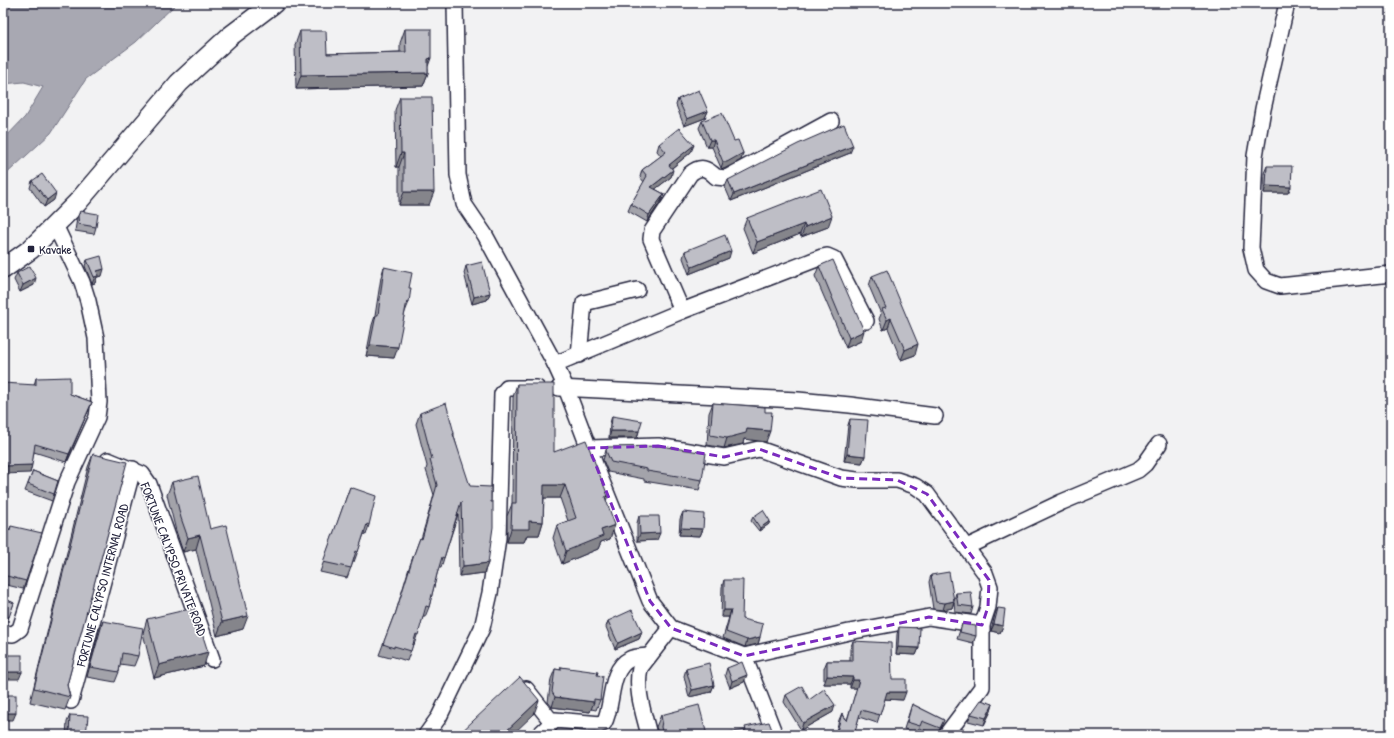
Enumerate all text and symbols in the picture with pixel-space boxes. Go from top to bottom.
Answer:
place label: Kavake [39,240,72,258]
marker: Kavake [26,244,36,254]
street label: FORTUNE CALYPSO PRIVATE ROAD [136,479,212,639]
street label: FORTUNE CALYPSO INTERNAL ROAD [71,501,133,669]

